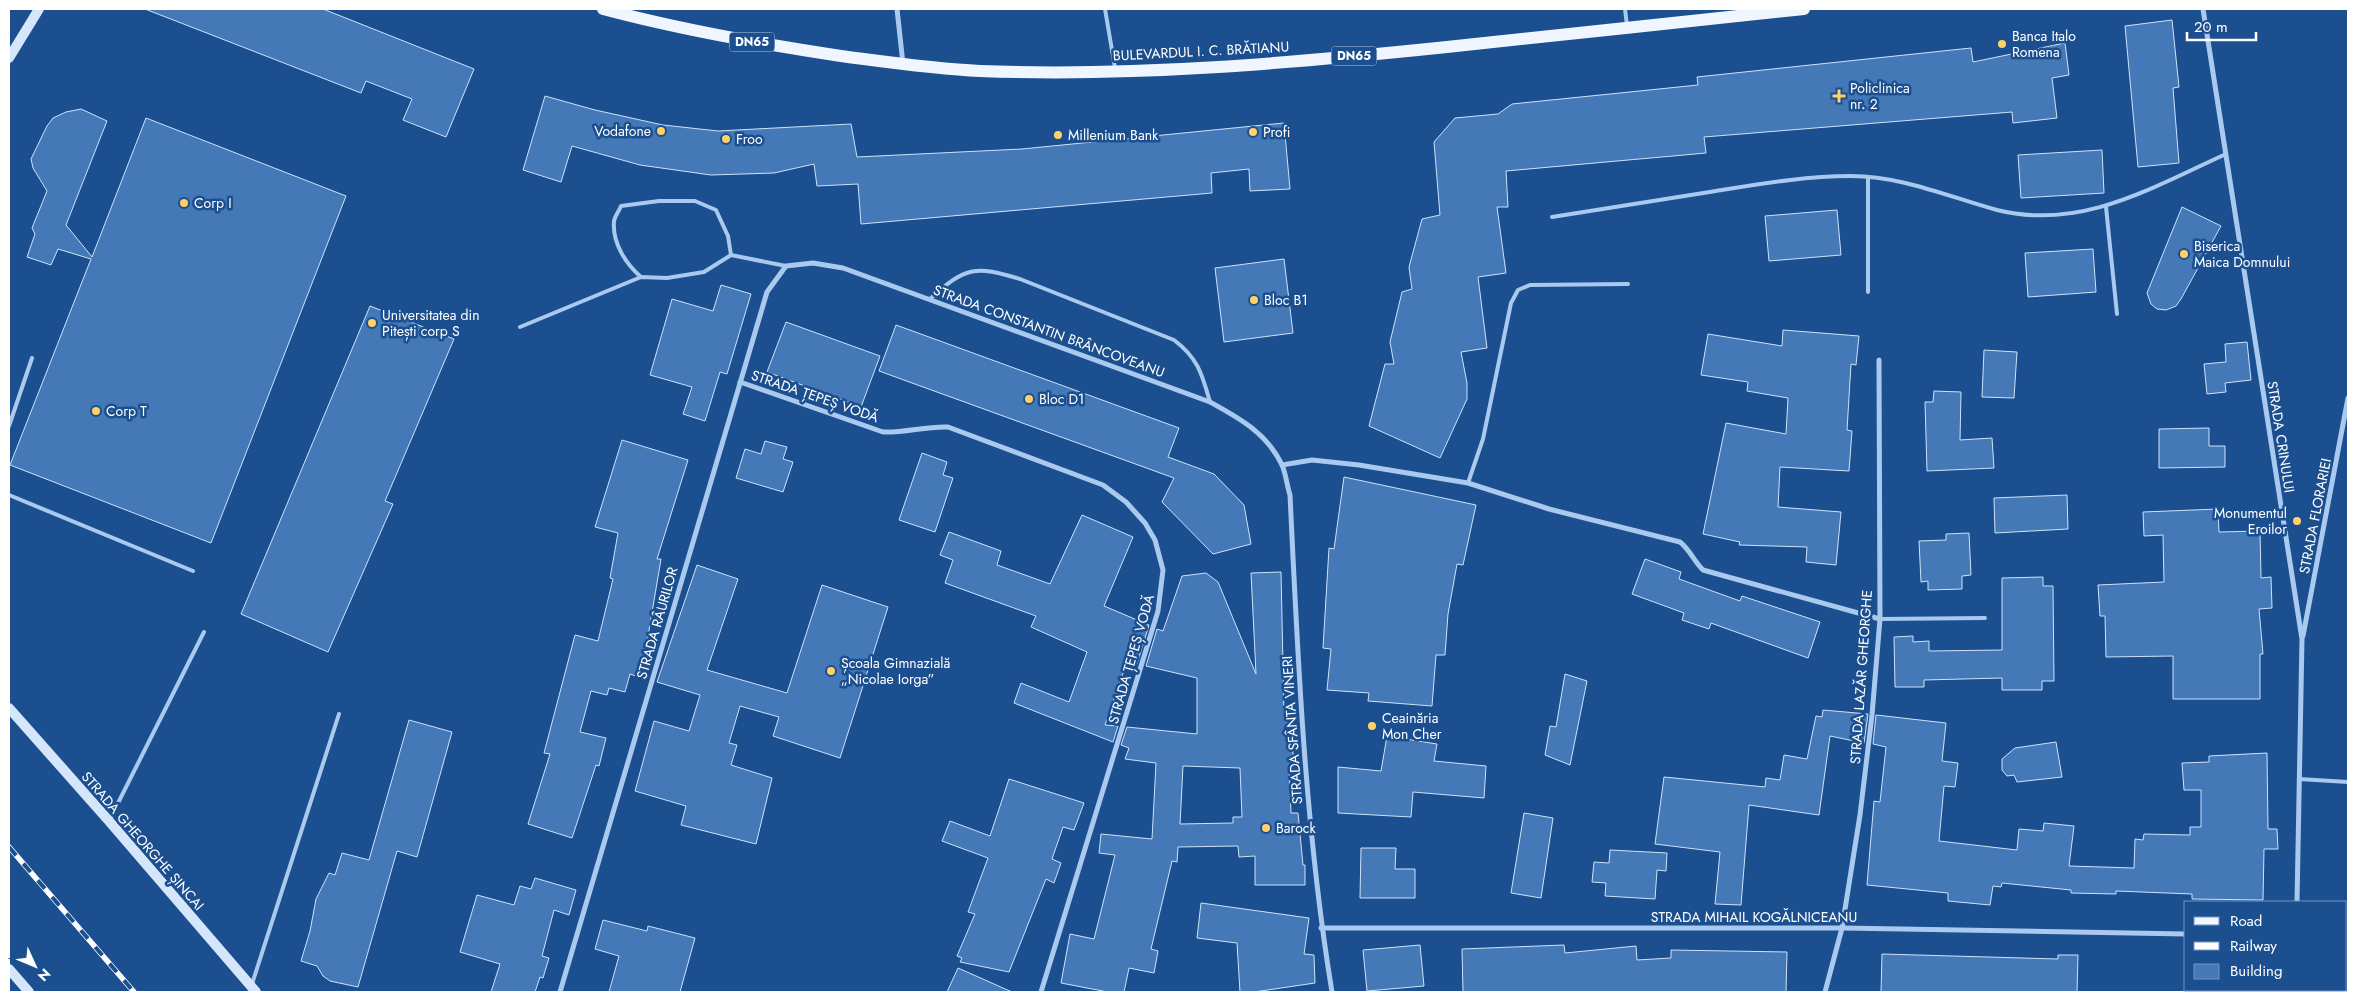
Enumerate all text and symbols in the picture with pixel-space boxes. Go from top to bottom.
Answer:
scale bar [2187,10,2256,42]
text: 20 m [2194,16,2228,38]
place label: Banca Italo Romena [2012,26,2076,62]
road number: DN65 [730,32,774,52]
street label: BULEVARDUL I. C. BRĂTIANU [1112,36,1290,66]
marker: Banca Italo Romena [1996,38,2008,50]
road number: DN65 [1332,46,1376,66]
place label: Policlinica nr. 2 [1850,78,1910,114]
marker: Policlinica nr. 2 [1832,89,1846,103]
place label: Vodafone [594,121,651,141]
place label: Profi [1263,122,1290,142]
marker: Vodafone [655,125,667,137]
place label: Millenium Bank [1068,125,1159,145]
marker: Profi [1247,126,1259,138]
place label: Froo [736,129,763,149]
marker: Millenium Bank [1052,129,1064,141]
marker: Froo [720,133,732,145]
place label: Corp I [194,193,232,213]
marker: Corp I [178,197,190,209]
place label: Biserica Maica Domnului [2194,236,2290,272]
marker: Biserica Maica Domnului [2178,248,2190,260]
street label: STRADA CONSTANTIN BRÂNCOVEANU [930,280,1168,382]
place label: Bloc B1 [1264,290,1308,310]
marker: Bloc B1 [1248,294,1260,306]
place label: Universitatea din Pitești corp S [382,305,480,342]
marker: Universitatea din Pitești corp S [366,317,378,329]
street label: STRADA ȚEPEȘ VODĂ [748,365,882,428]
street label: STRADA CRINULUI [2262,380,2300,494]
place label: Bloc D1 [1039,389,1084,409]
marker: Bloc D1 [1023,393,1035,405]
place label: Corp T [106,401,147,421]
marker: Corp T [90,405,102,417]
street label: STRADA FLORARIEI [2294,457,2336,575]
place label: Monumentul Eroilor [2214,503,2287,539]
marker: Monumentul Eroilor [2291,515,2303,527]
street label: STRADA RÂURILOR [631,564,683,681]
street label: STRADA LAZĂR GHEORGHE [1845,589,1877,765]
street label: STRADA ȚEPEȘ VODĂ [1103,591,1160,726]
place label: Școala Gimnazială „Nicolae Iorga” [841,653,950,689]
street label: STRADA SFÂNTA VINERI [1277,655,1307,805]
marker: Școala Gimnazială „Nicolae Iorga” [825,665,837,677]
place label: Ceainăria Mon Cher [1382,708,1442,744]
marker: Ceainăria Mon Cher [1366,720,1378,732]
street label: STRADA GHEORGHE ȘINCAI [76,767,209,915]
place label: Barock [1276,818,1316,838]
marker: Barock [1260,822,1272,834]
legend [2184,901,2347,991]
street label: STRADA MIHAIL KOGĂLNICEANU [1651,907,1857,927]
text: Road [2230,910,2262,932]
text: Railway [2230,935,2277,957]
north arrow [10,941,60,991]
text: Building [2230,960,2282,982]
text: N [33,964,55,986]

